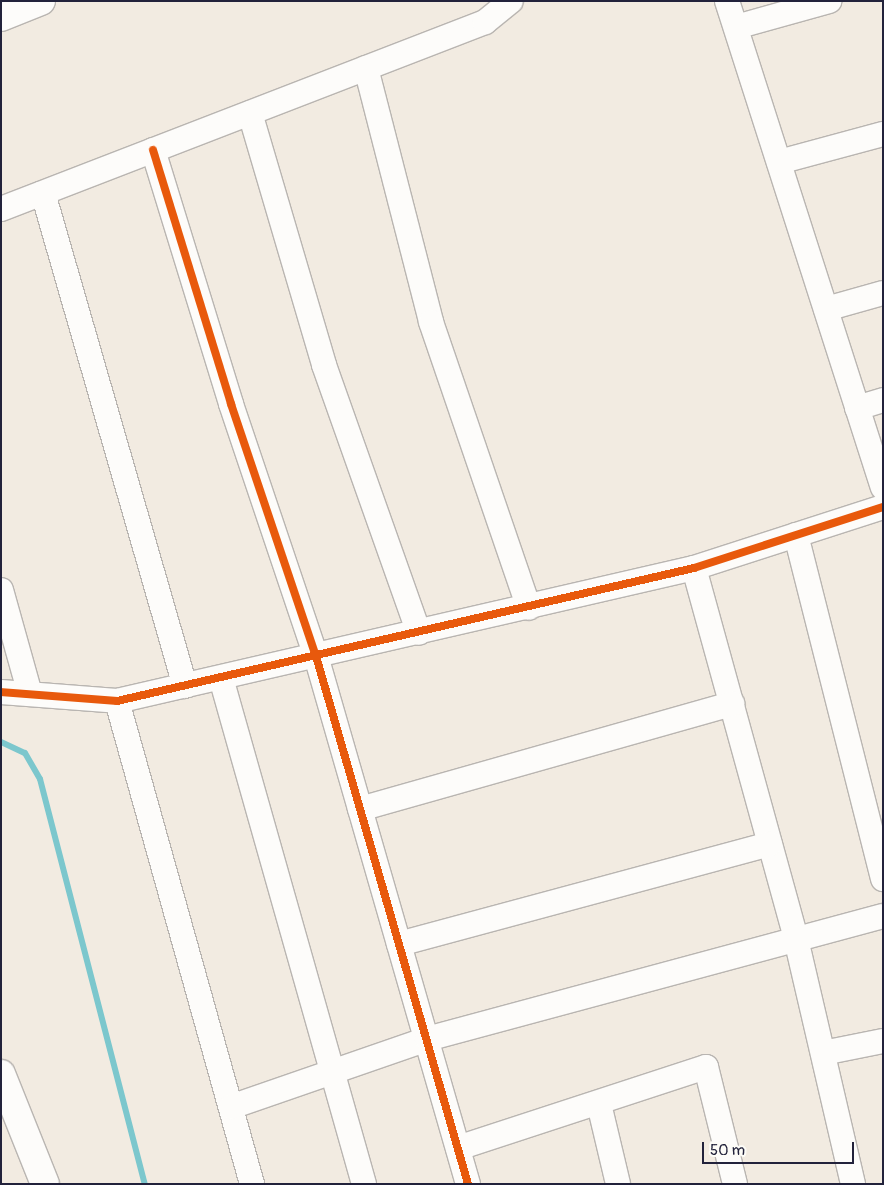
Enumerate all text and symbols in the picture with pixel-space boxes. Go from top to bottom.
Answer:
scale bar [704,1132,856,1164]
text: 50 m [710,1141,745,1160]

